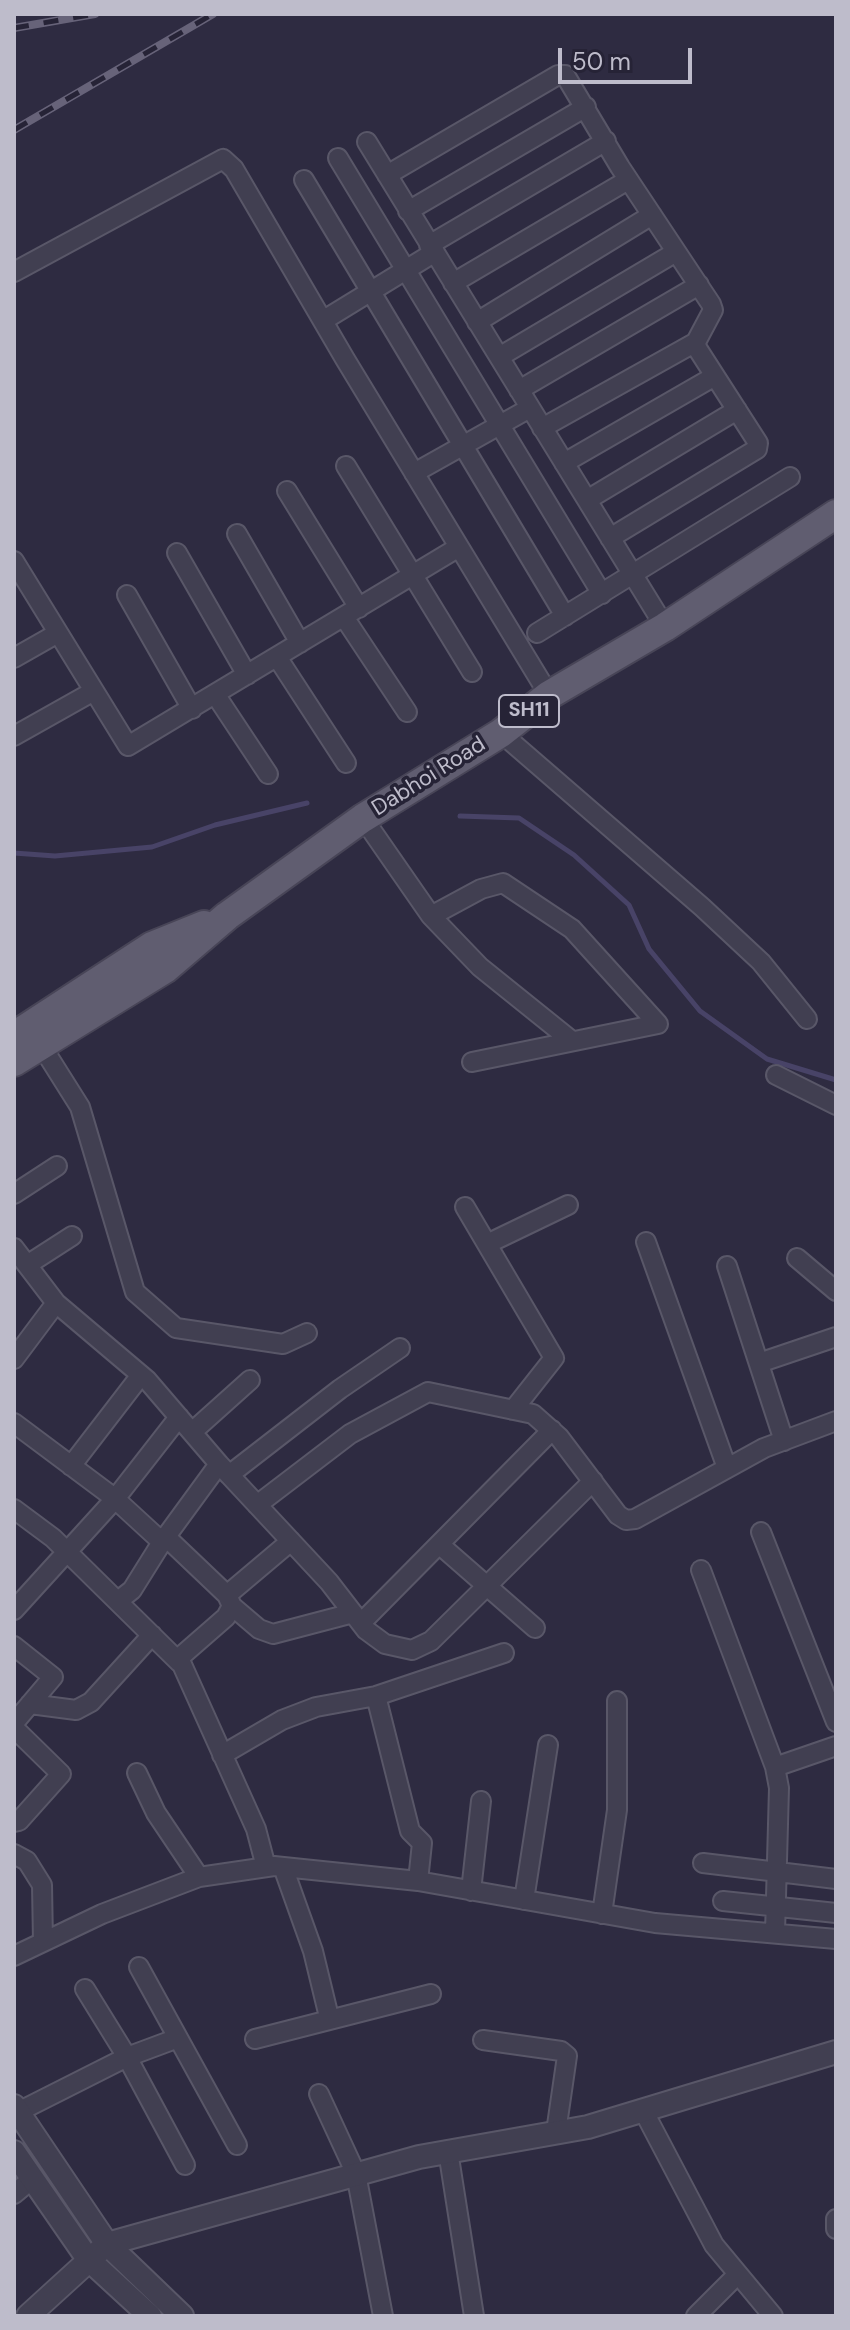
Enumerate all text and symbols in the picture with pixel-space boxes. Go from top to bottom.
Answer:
scale bar [562,32,696,82]
text: 50 m [572,46,631,77]
road number: SH11 [499,695,559,727]
street label: Dabhoi Road [367,732,491,822]

